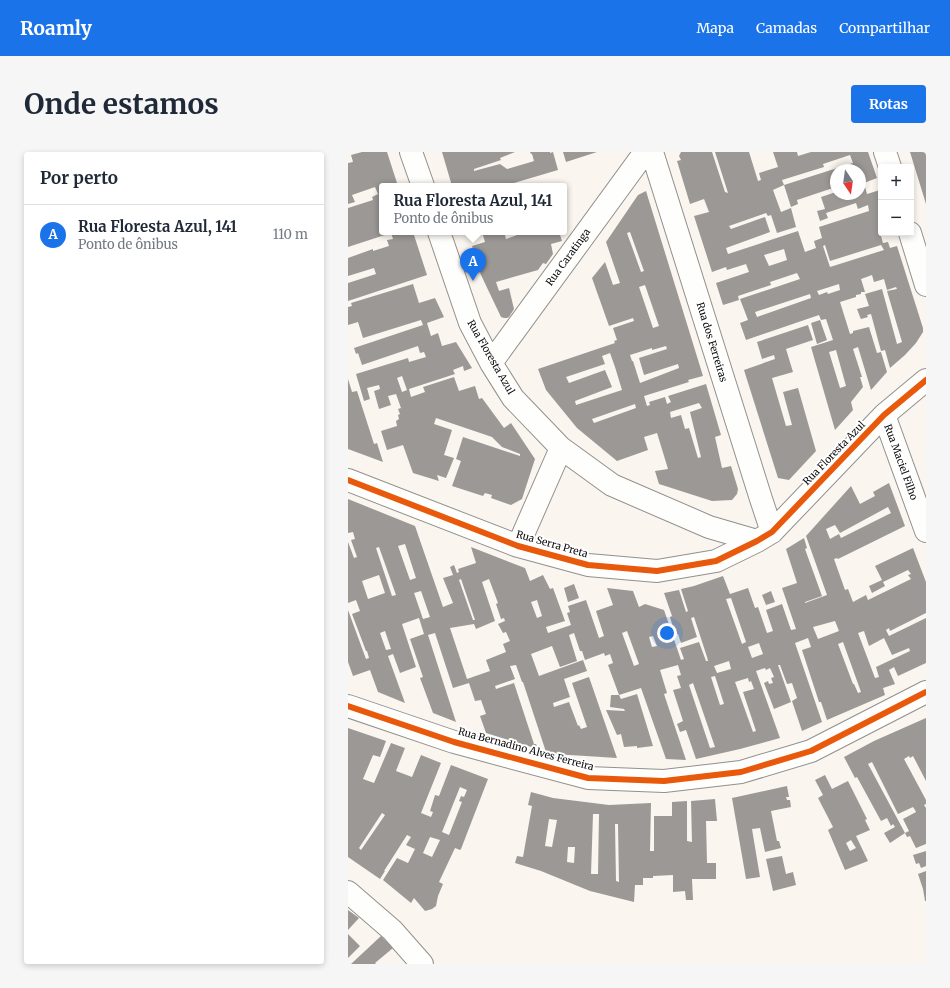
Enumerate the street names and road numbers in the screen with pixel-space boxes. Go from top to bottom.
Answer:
street label: Rua Caratinga [543,225,593,288]
street label: Rua dos Ferreiras [694,300,730,384]
street label: Rua Floresta Azul [464,317,518,397]
street label: Rua Floresta Azul [800,418,868,488]
street label: Rua Maciel Filho [881,422,921,502]
street label: Rua Serra Preta [515,528,590,561]
street label: Rua Bernadino Alves Ferreira [457,725,596,774]

